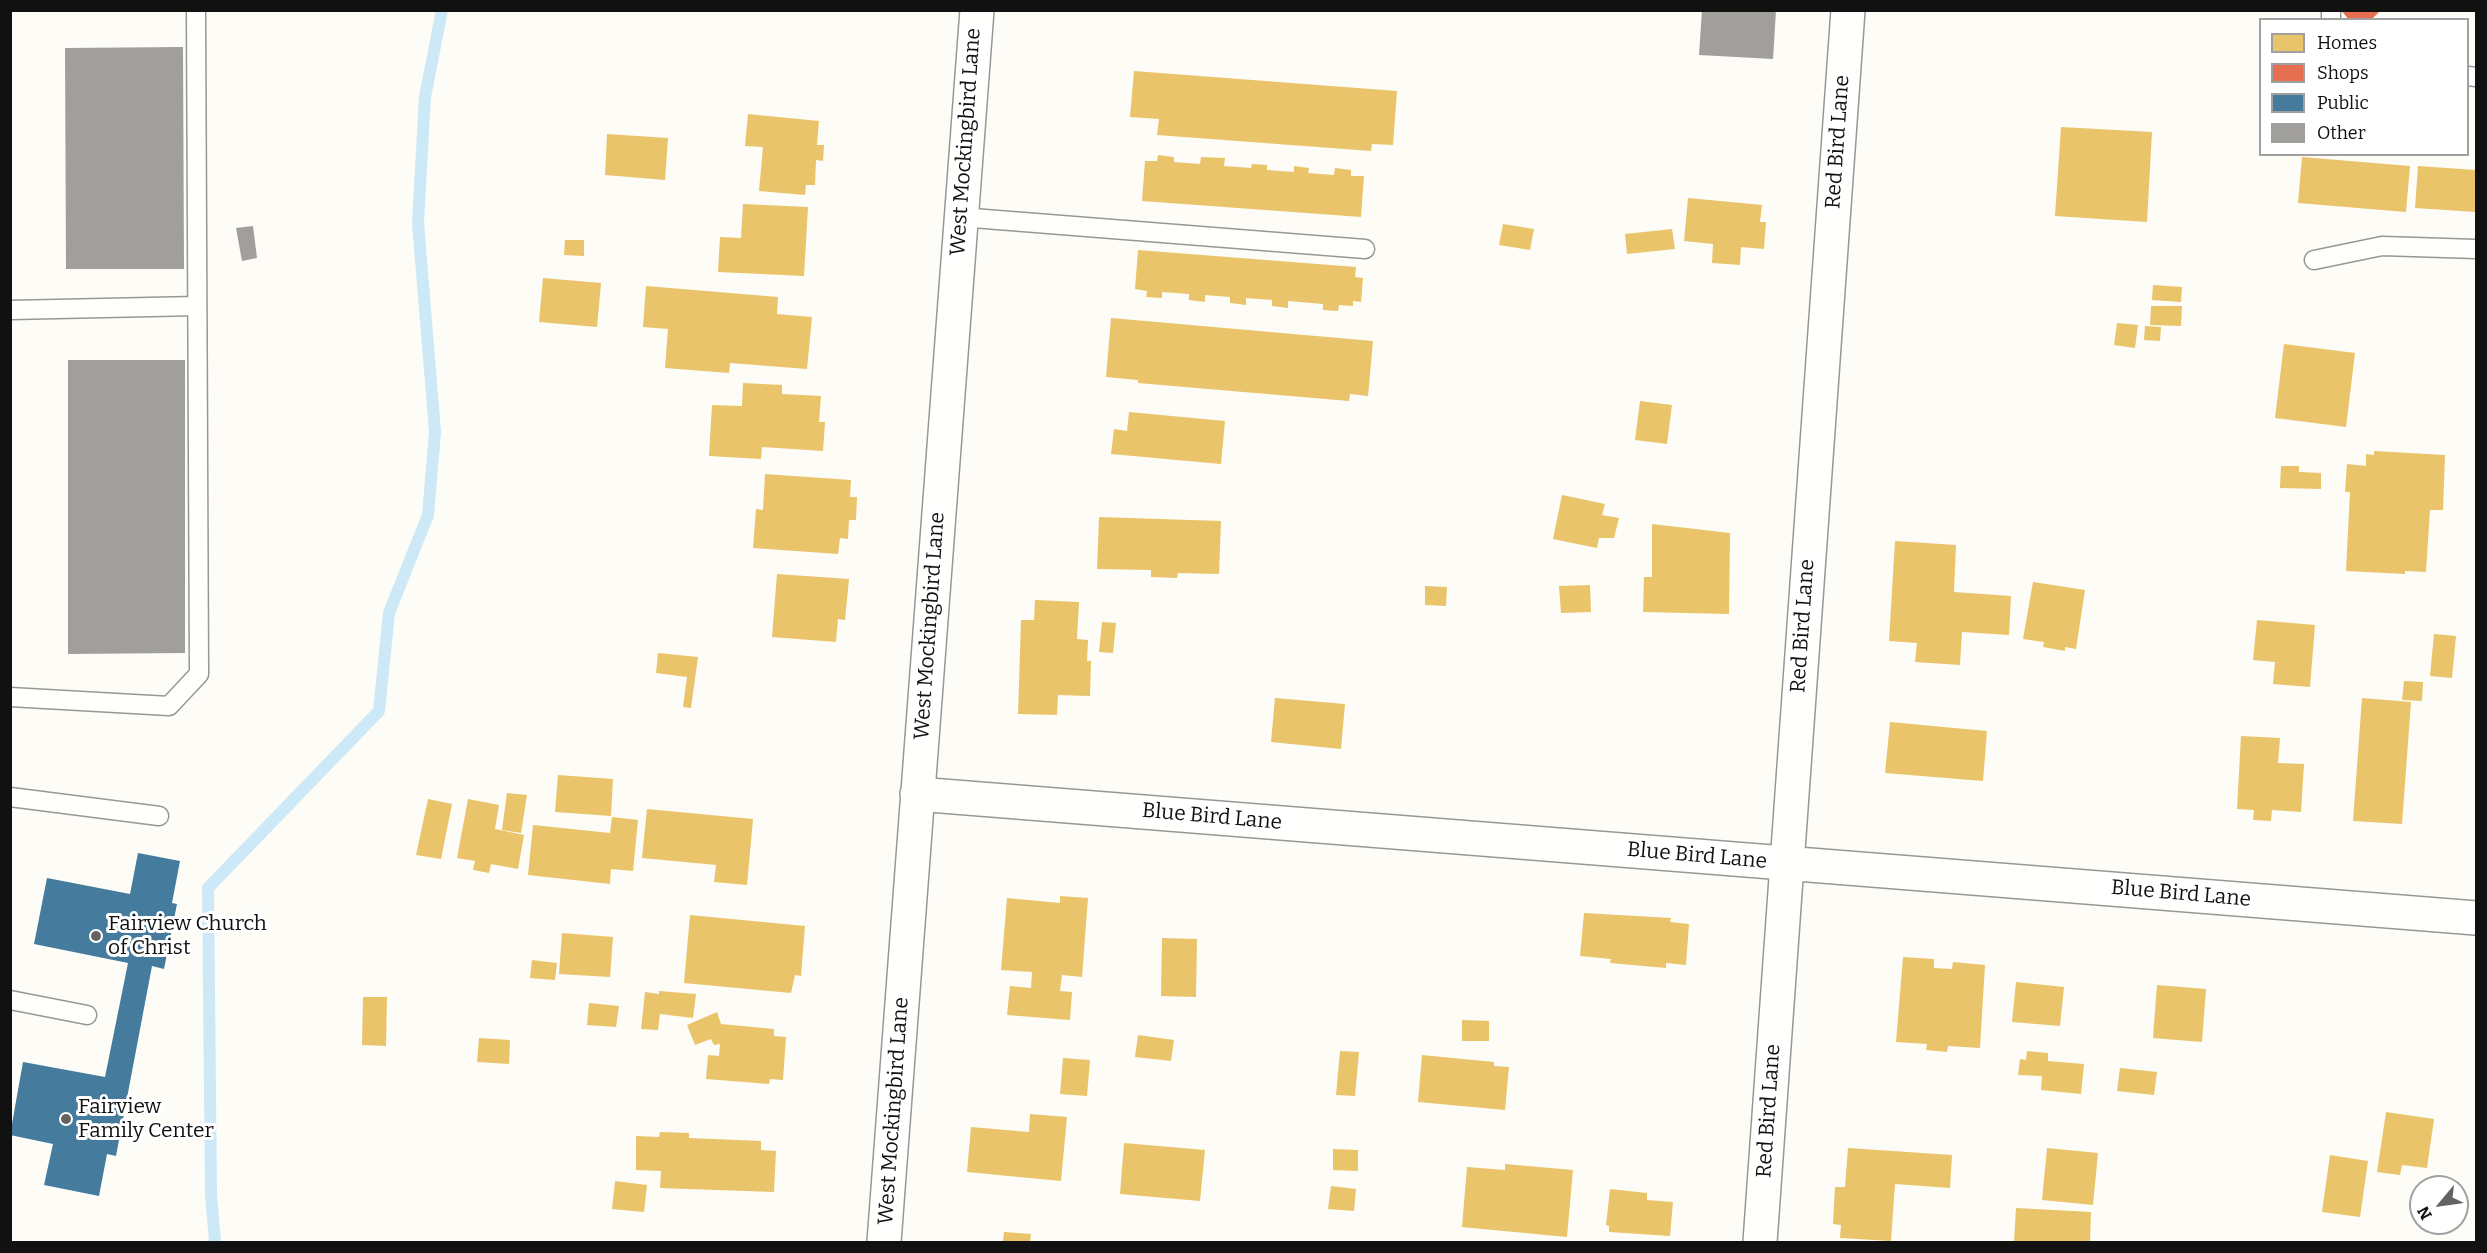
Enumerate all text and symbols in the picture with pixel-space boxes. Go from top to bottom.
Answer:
legend [2259,18,2469,156]
street label: West Mockingbird Lane [945,27,987,257]
text: Homes [2317,32,2377,54]
text: Shops [2317,62,2369,84]
street label: Red Bird Lane [1821,74,1855,210]
text: Public [2317,92,2369,114]
text: Other [2317,122,2366,144]
street label: West Mockingbird Lane [909,511,951,741]
street label: Red Bird Lane [1786,558,1820,694]
street label: Blue Bird Lane [1141,798,1283,836]
street label: Blue Bird Lane [1626,837,1768,875]
street label: Blue Bird Lane [2110,875,2252,913]
place label: Fairview Church of Christ [108,911,267,961]
marker: Fairview Church of Christ [89,929,103,943]
street label: West Mockingbird Lane [873,996,915,1226]
street label: Red Bird Lane [1752,1043,1786,1179]
place label: Fairview Family Center [78,1094,214,1144]
marker: Fairview Family Center [59,1112,73,1126]
north arrow [2409,1175,2469,1235]
text: N [2413,1203,2436,1223]

